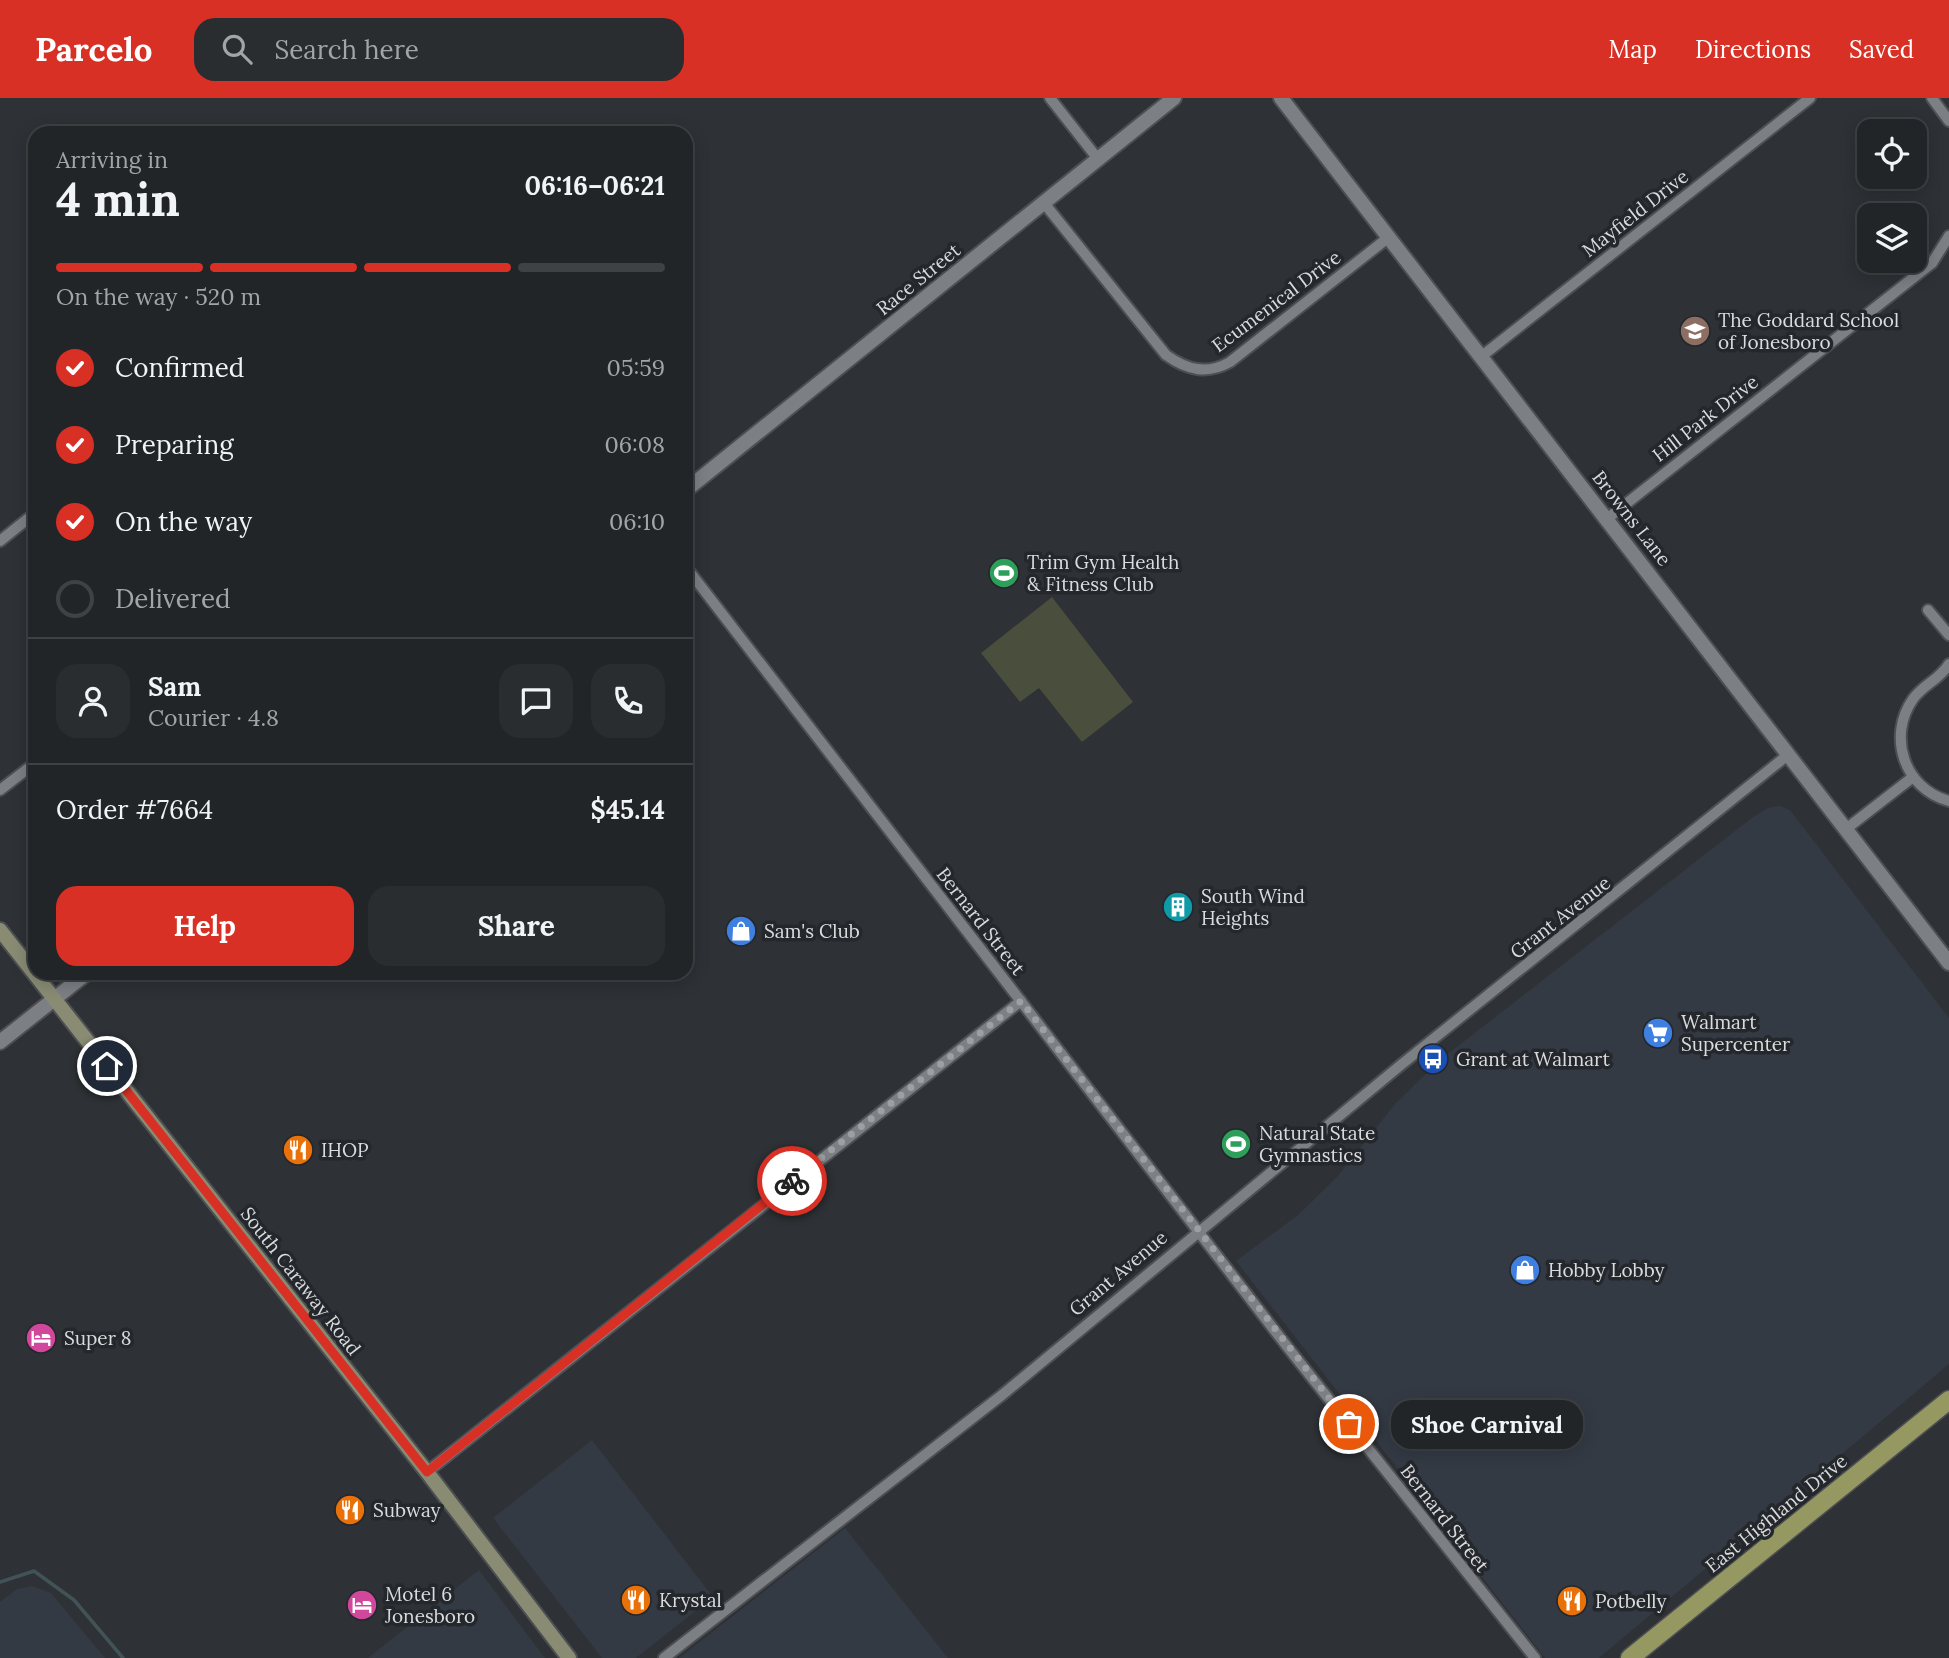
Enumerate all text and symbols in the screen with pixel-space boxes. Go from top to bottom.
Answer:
search box [194,18,684,81]
text: Parcelo [35,28,152,70]
icon: search [218,30,256,68]
text: Search here [274,33,419,66]
text: Map [1608,34,1657,65]
text: Directions [1695,34,1811,65]
text: Saved [1849,34,1914,65]
map controls [1857,119,1927,273]
button: locate [1857,119,1927,189]
text: Arriving in [56,145,168,174]
street label: Mayfield Drive [1577,164,1693,262]
text: 06:16–06:21 [524,169,665,202]
text: 4 min [56,170,180,229]
button: layers [1857,203,1927,273]
street label: Race Street [871,238,965,320]
street label: Ecumenical Drive [1207,245,1345,357]
text: On the way · 520 m [56,282,261,311]
place label: The Goddard School of Jonesboro [1718,308,1899,354]
school or university icon: The Goddard School of Jonesboro [1678,314,1712,348]
icon: check [56,349,94,387]
text: Confirmed [115,351,244,384]
text: 05:59 [607,353,665,382]
street label: Hill Park Drive [1647,369,1763,467]
icon: check [56,426,94,464]
text: Preparing [115,428,234,461]
text: 06:08 [604,430,665,459]
street label: Browns Lane [1587,466,1677,570]
icon: check [56,503,94,541]
text: On the way [115,505,252,538]
text: 06:10 [609,507,665,536]
place label: Trim Gym Health & Fitness Club [1027,550,1179,596]
sports icon: Trim Gym Health & Fitness Club [987,556,1021,590]
text: Delivered [115,582,231,615]
button: person [56,664,130,738]
button: chat [499,664,573,738]
button: phone [591,664,665,738]
text: Sam [148,670,201,703]
text: Courier · 4.8 [148,703,279,732]
text: Order #7664 [56,793,213,826]
text: $45.14 [591,793,665,826]
street label: Bernard Street [932,862,1031,980]
street label: Grant Avenue [1505,870,1615,964]
place label: South Wind Heights [1201,884,1305,930]
button: Help [56,886,354,966]
button: Share [368,886,665,966]
building icon: South Wind Heights [1161,890,1195,924]
shop icon: Sam's Club [724,914,758,948]
place label: Sam's Club [764,919,860,943]
place label: Walmart Supercenter [1681,1010,1791,1056]
supermarket icon: Walmart Supercenter [1641,1016,1675,1050]
pin [77,1036,137,1096]
bus stop icon: Grant at Walmart [1416,1042,1450,1076]
icon: home [88,1047,126,1085]
place label: Grant at Walmart [1456,1047,1610,1071]
place label: Natural State Gymnastics [1259,1121,1375,1167]
sports icon: Natural State Gymnastics [1219,1127,1253,1161]
restaurant icon: IHOP [281,1133,315,1167]
place label: IHOP [321,1138,369,1162]
courier [757,1146,827,1216]
icon: bike [773,1162,811,1200]
street label: South Caraway Road [236,1202,366,1360]
street label: Grant Avenue [1064,1225,1172,1321]
shop icon: Hobby Lobby [1508,1253,1542,1287]
place label: Hobby Lobby [1548,1258,1665,1282]
hotel icon: Super 8 [24,1321,58,1355]
place label: Super 8 [64,1326,132,1350]
pin [1319,1394,1379,1454]
callout: Shoe Carnival [1391,1400,1584,1448]
icon: bag [1330,1405,1368,1443]
text: Shoe Carnival [1411,1410,1563,1439]
street label: East Highland Drive [1700,1448,1852,1578]
street label: Bernard Street [1396,1459,1495,1577]
restaurant icon: Subway [333,1493,367,1527]
place label: Subway [373,1498,441,1522]
place label: Motel 6 Jonesboro [384,1582,475,1628]
restaurant icon: Krystal [619,1583,653,1617]
restaurant icon: Potbelly [1555,1584,1589,1618]
hotel icon: Motel 6 Jonesboro [345,1588,379,1622]
place label: Krystal [659,1588,722,1612]
place label: Potbelly [1595,1589,1666,1613]

